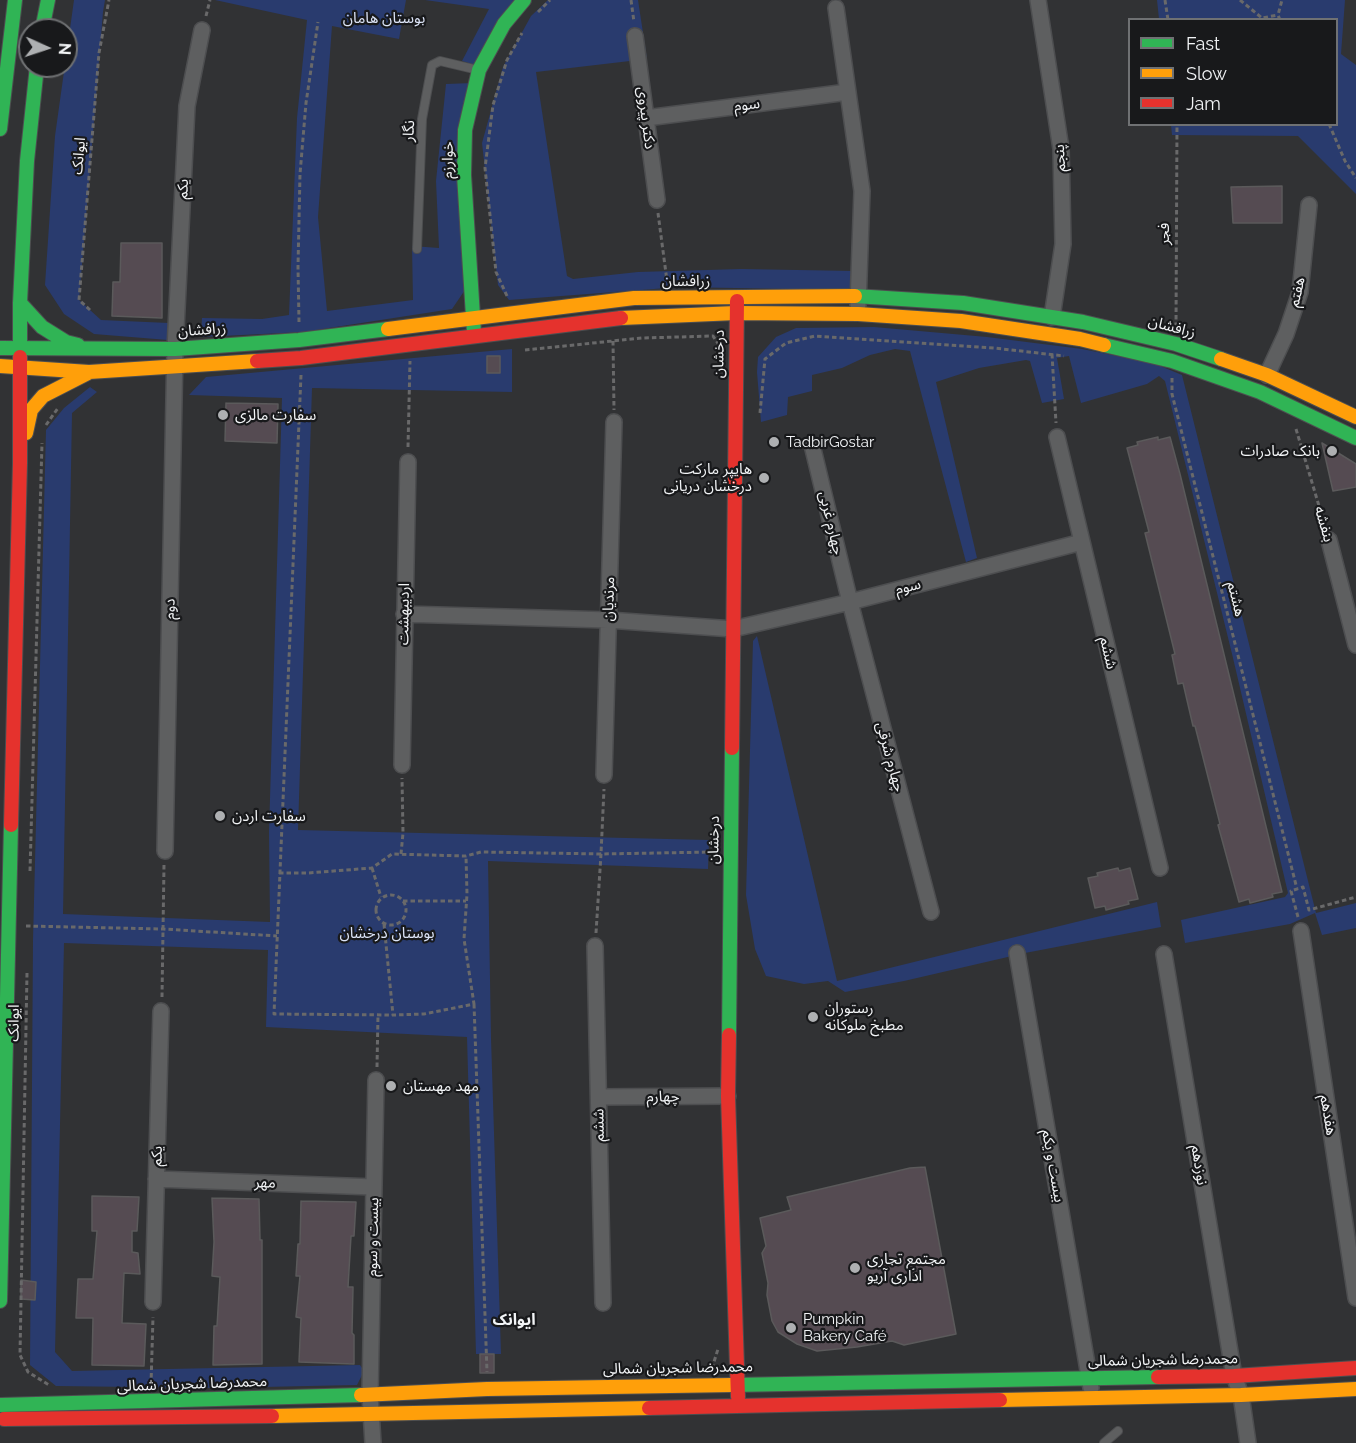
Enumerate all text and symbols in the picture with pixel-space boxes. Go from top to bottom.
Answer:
park label: بوستان هامان [343,9,425,27]
north arrow [18,18,78,78]
legend [1128,18,1338,126]
text: Fast [1186,33,1220,54]
text: N [55,42,74,55]
text: Slow [1186,63,1227,84]
street label: دکتر پیروی [633,86,659,150]
text: Jam [1186,93,1221,114]
street label: سوم [733,94,761,116]
street label: نگار [399,120,419,142]
street label: ایوانک [68,137,90,175]
street label: خوارزم [439,141,457,179]
street label: پنجم [1050,144,1070,172]
street label: یکم [173,178,193,200]
street label: فجر [1155,223,1173,245]
street label: زرافشان [662,272,710,290]
street label: هفتم [1285,275,1309,309]
street label: زرافشان [1146,312,1198,342]
street label: زرافشان [177,319,227,341]
street label: درخشان [710,330,728,378]
place label: سفارت مالزی [235,406,316,424]
marker: سفارت مالزی [216,408,230,422]
place label: TadbirGostar [786,433,874,451]
marker: TadbirGostar [767,435,781,449]
place label: بانک صادرات [1240,442,1320,460]
marker: بانک صادرات [1325,444,1339,458]
place label: هایپر مارکت درخشان دریانی [664,460,752,495]
marker: هایپر مارکت درخشان دریانی [757,471,771,485]
street label: چهارم غربی [815,489,847,557]
street label: بنفشه [1310,504,1338,544]
street label: سوم [893,575,923,599]
street label: مرنديان [599,576,619,622]
street label: هشتم [1223,580,1249,618]
street label: اردیبهشت [394,583,414,645]
street label: دوم [161,598,179,620]
street label: ششم [1096,635,1120,671]
street label: چهارم شرقی [872,720,908,794]
place label: سفارت اردن [232,807,306,825]
marker: سفارت اردن [213,809,227,823]
street label: درخشان [705,816,723,864]
park label: بوستان درخشان [339,924,435,942]
place label: رستوران مطبخ ملوکانه [825,999,904,1034]
street label: ایوانک [5,1004,23,1042]
marker: رستوران مطبخ ملوکانه [806,1010,820,1024]
place label: مهد مهستان [403,1077,479,1095]
marker: مهد مهستان [384,1079,398,1093]
street label: چهارم [646,1088,680,1106]
street label: هفدهم [1316,1093,1340,1137]
street label: ششم [590,1108,608,1142]
street label: بیست و یکم [1038,1128,1068,1204]
street label: نوزدهم [1187,1144,1211,1186]
street label: یکم [148,1145,166,1167]
street label: مهر [254,1174,276,1192]
street label: بیست و سوم [363,1197,383,1277]
place label: مجتمع تجاری اداری آريو [867,1250,946,1285]
marker: مجتمع تجاری اداری آريو [848,1261,862,1275]
district label: ایوانک [492,1310,536,1330]
place label: Pumpkin Bakery Café [803,1310,887,1345]
marker: Pumpkin Bakery Café [784,1321,798,1335]
street label: محمدرضا شجریان شمالی [1088,1350,1238,1370]
street label: محمدرضا شجریان شمالی [603,1358,753,1378]
street label: محمدرضا شجریان شمالی [117,1372,267,1396]

